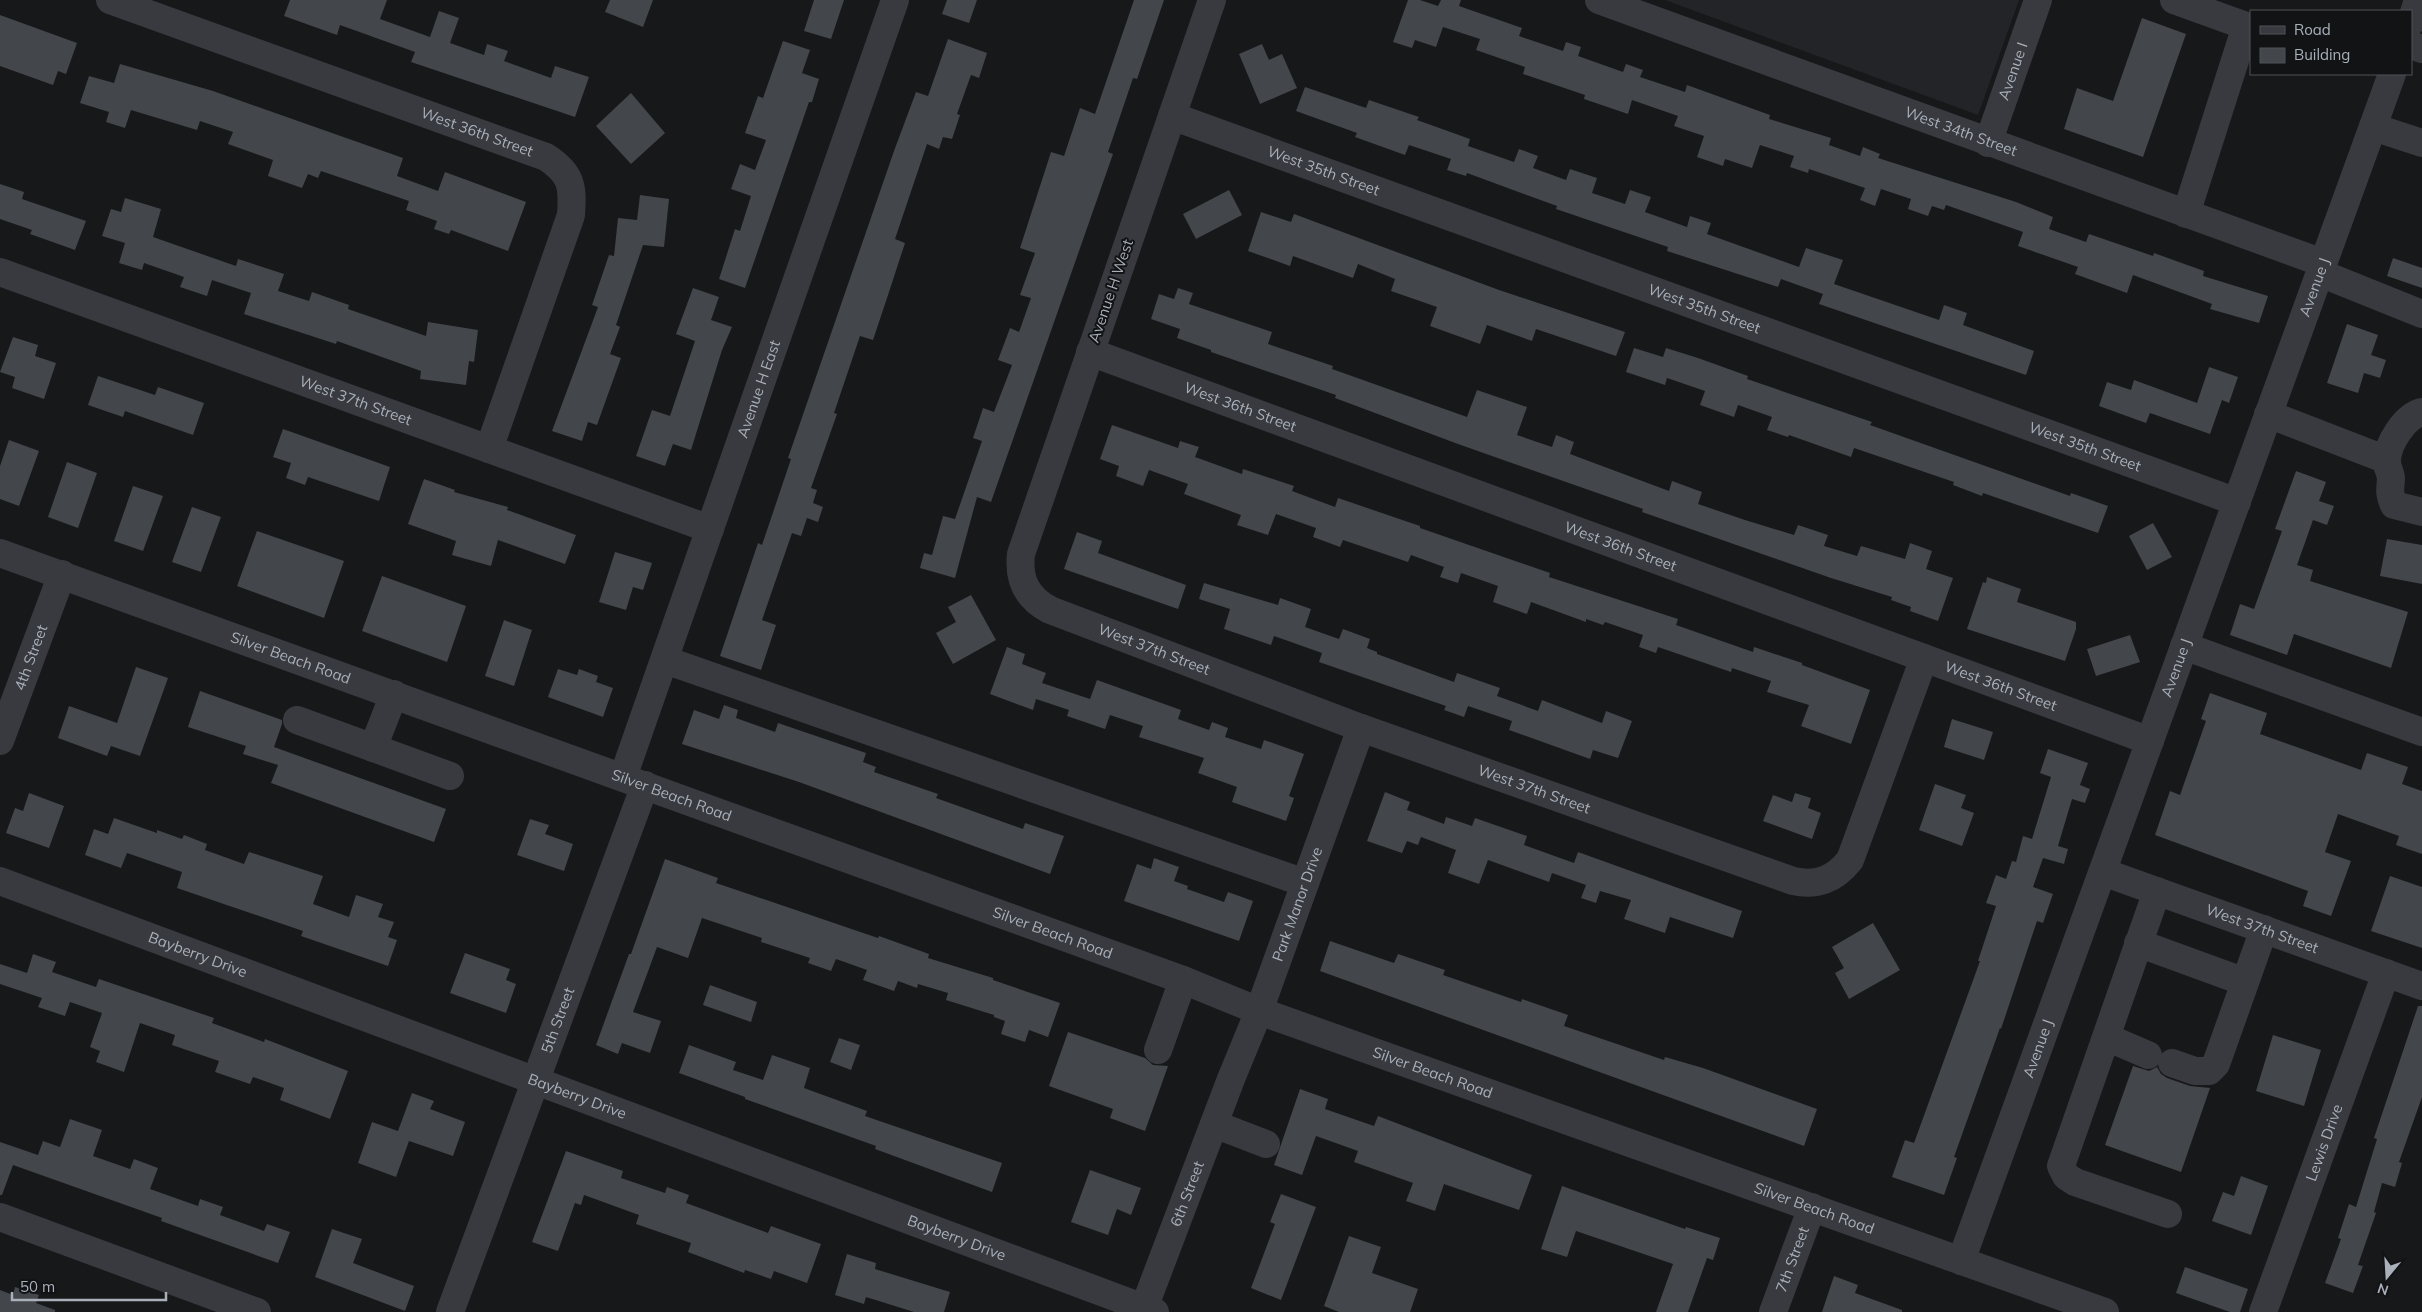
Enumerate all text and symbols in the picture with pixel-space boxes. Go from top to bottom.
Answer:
legend [2250,10,2412,75]
text: Road [2294,20,2331,39]
street label: Avenue I [1994,40,2031,103]
text: Building [2294,45,2350,64]
street label: West 34th Street [1902,102,2020,160]
street label: West 36th Street [418,103,536,161]
street label: West 35th Street [1265,141,1382,199]
street label: Avenue H West [1084,237,1137,345]
street label: Avenue J [2295,255,2333,319]
street label: West 35th Street [1646,279,1763,337]
street label: Avenue H East [733,338,784,440]
street label: West 37th Street [297,371,414,429]
street label: West 36th Street [1182,377,1299,436]
street label: West 35th Street [2026,417,2144,475]
street label: West 36th Street [1562,517,1679,575]
street label: West 37th Street [1096,619,1213,679]
street label: 4th Street [10,622,51,693]
street label: Silver Beach Road [228,627,353,688]
street label: Avenue J [2157,636,2195,700]
street label: West 36th Street [1942,656,2060,715]
street label: West 37th Street [1475,760,1593,817]
street label: Silver Beach Road [609,765,734,825]
street label: Park Manor Drive [1268,844,1326,964]
street label: West 37th Street [2204,900,2321,957]
street label: Silver Beach Road [990,902,1115,963]
street label: Bayberry Drive [146,927,250,981]
street label: 5th Street [537,985,578,1056]
street label: Avenue J [2018,1016,2057,1080]
street label: Silver Beach Road [1370,1042,1495,1102]
street label: Bayberry Drive [525,1069,629,1123]
street label: Lewis Drive [2301,1102,2347,1184]
street label: 6th Street [1166,1158,1208,1229]
street label: Silver Beach Road [1752,1178,1877,1238]
street label: Bayberry Drive [905,1210,1009,1265]
street label: 7th Street [1771,1224,1813,1295]
north arrow [2362,1252,2412,1302]
scale bar [12,1270,166,1302]
text: 50 m [20,1277,55,1296]
text: N [2375,1279,2391,1300]

